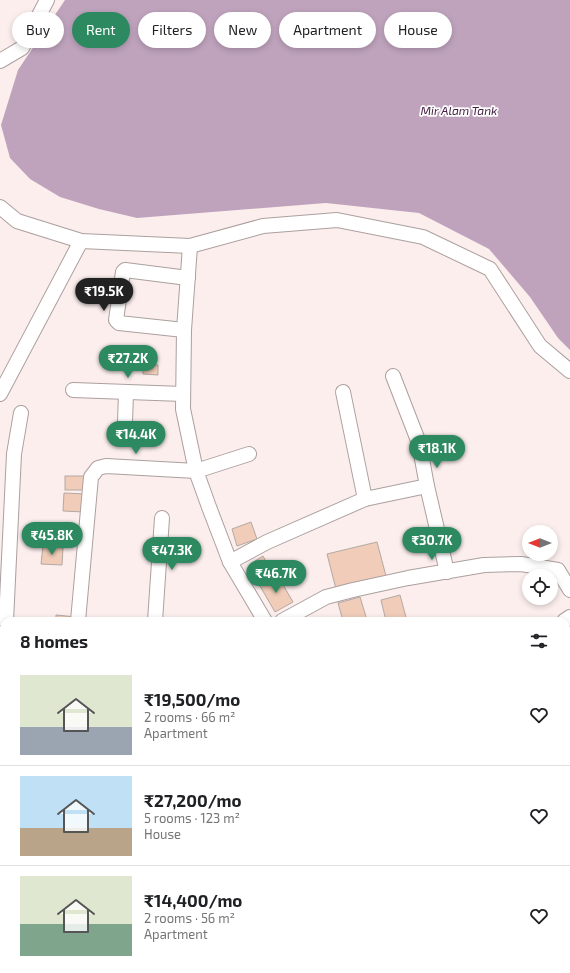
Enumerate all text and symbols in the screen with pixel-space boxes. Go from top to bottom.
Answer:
chip: Buy [12,12,64,48]
chip: Rent [72,12,130,48]
chip: Filters [138,12,206,48]
chip: New [214,12,271,48]
chip: Apartment [279,12,376,48]
chip: House [384,12,452,48]
water label: Mir Alam Tank [421,103,497,117]
pin: ₹19.5K [71,278,137,312]
text: ₹19.5K [84,283,124,299]
pin: ₹27.2K [95,345,161,379]
text: ₹27.2K [108,350,148,366]
pin: ₹14.4K [103,421,169,455]
text: ₹14.4K [115,426,157,442]
pin: ₹18.1K [404,435,470,469]
text: ₹18.1K [418,440,456,456]
pin: ₹45.8K [19,522,85,556]
north arrow [522,525,558,561]
map controls [522,525,558,605]
text: ₹45.8K [31,527,73,543]
pin: ₹30.7K [399,527,465,561]
text: ₹30.7K [411,532,453,548]
pin: ₹47.3K [139,537,205,571]
text: ₹47.3K [151,542,193,558]
pin: ₹46.7K [243,560,309,594]
text: ₹46.7K [255,565,297,581]
button: locate [522,569,558,605]
icon: filters [528,630,550,652]
text: 8 homes [20,631,88,651]
text: ₹19,500/mo [144,689,240,709]
icon: home [52,691,100,739]
icon: heart [528,704,550,726]
text: 2 rooms · 66 m² [144,709,235,725]
text: Apartment [144,725,208,741]
text: ₹27,200/mo [144,790,242,810]
icon: home [52,792,100,840]
icon: heart [528,805,550,827]
text: 5 rooms · 123 m² [144,810,240,826]
text: House [144,826,181,842]
text: ₹14,400/mo [144,890,242,910]
icon: home [52,892,100,940]
icon: heart [528,905,550,927]
text: 2 rooms · 56 m² [144,910,235,926]
text: Apartment [144,926,208,942]

